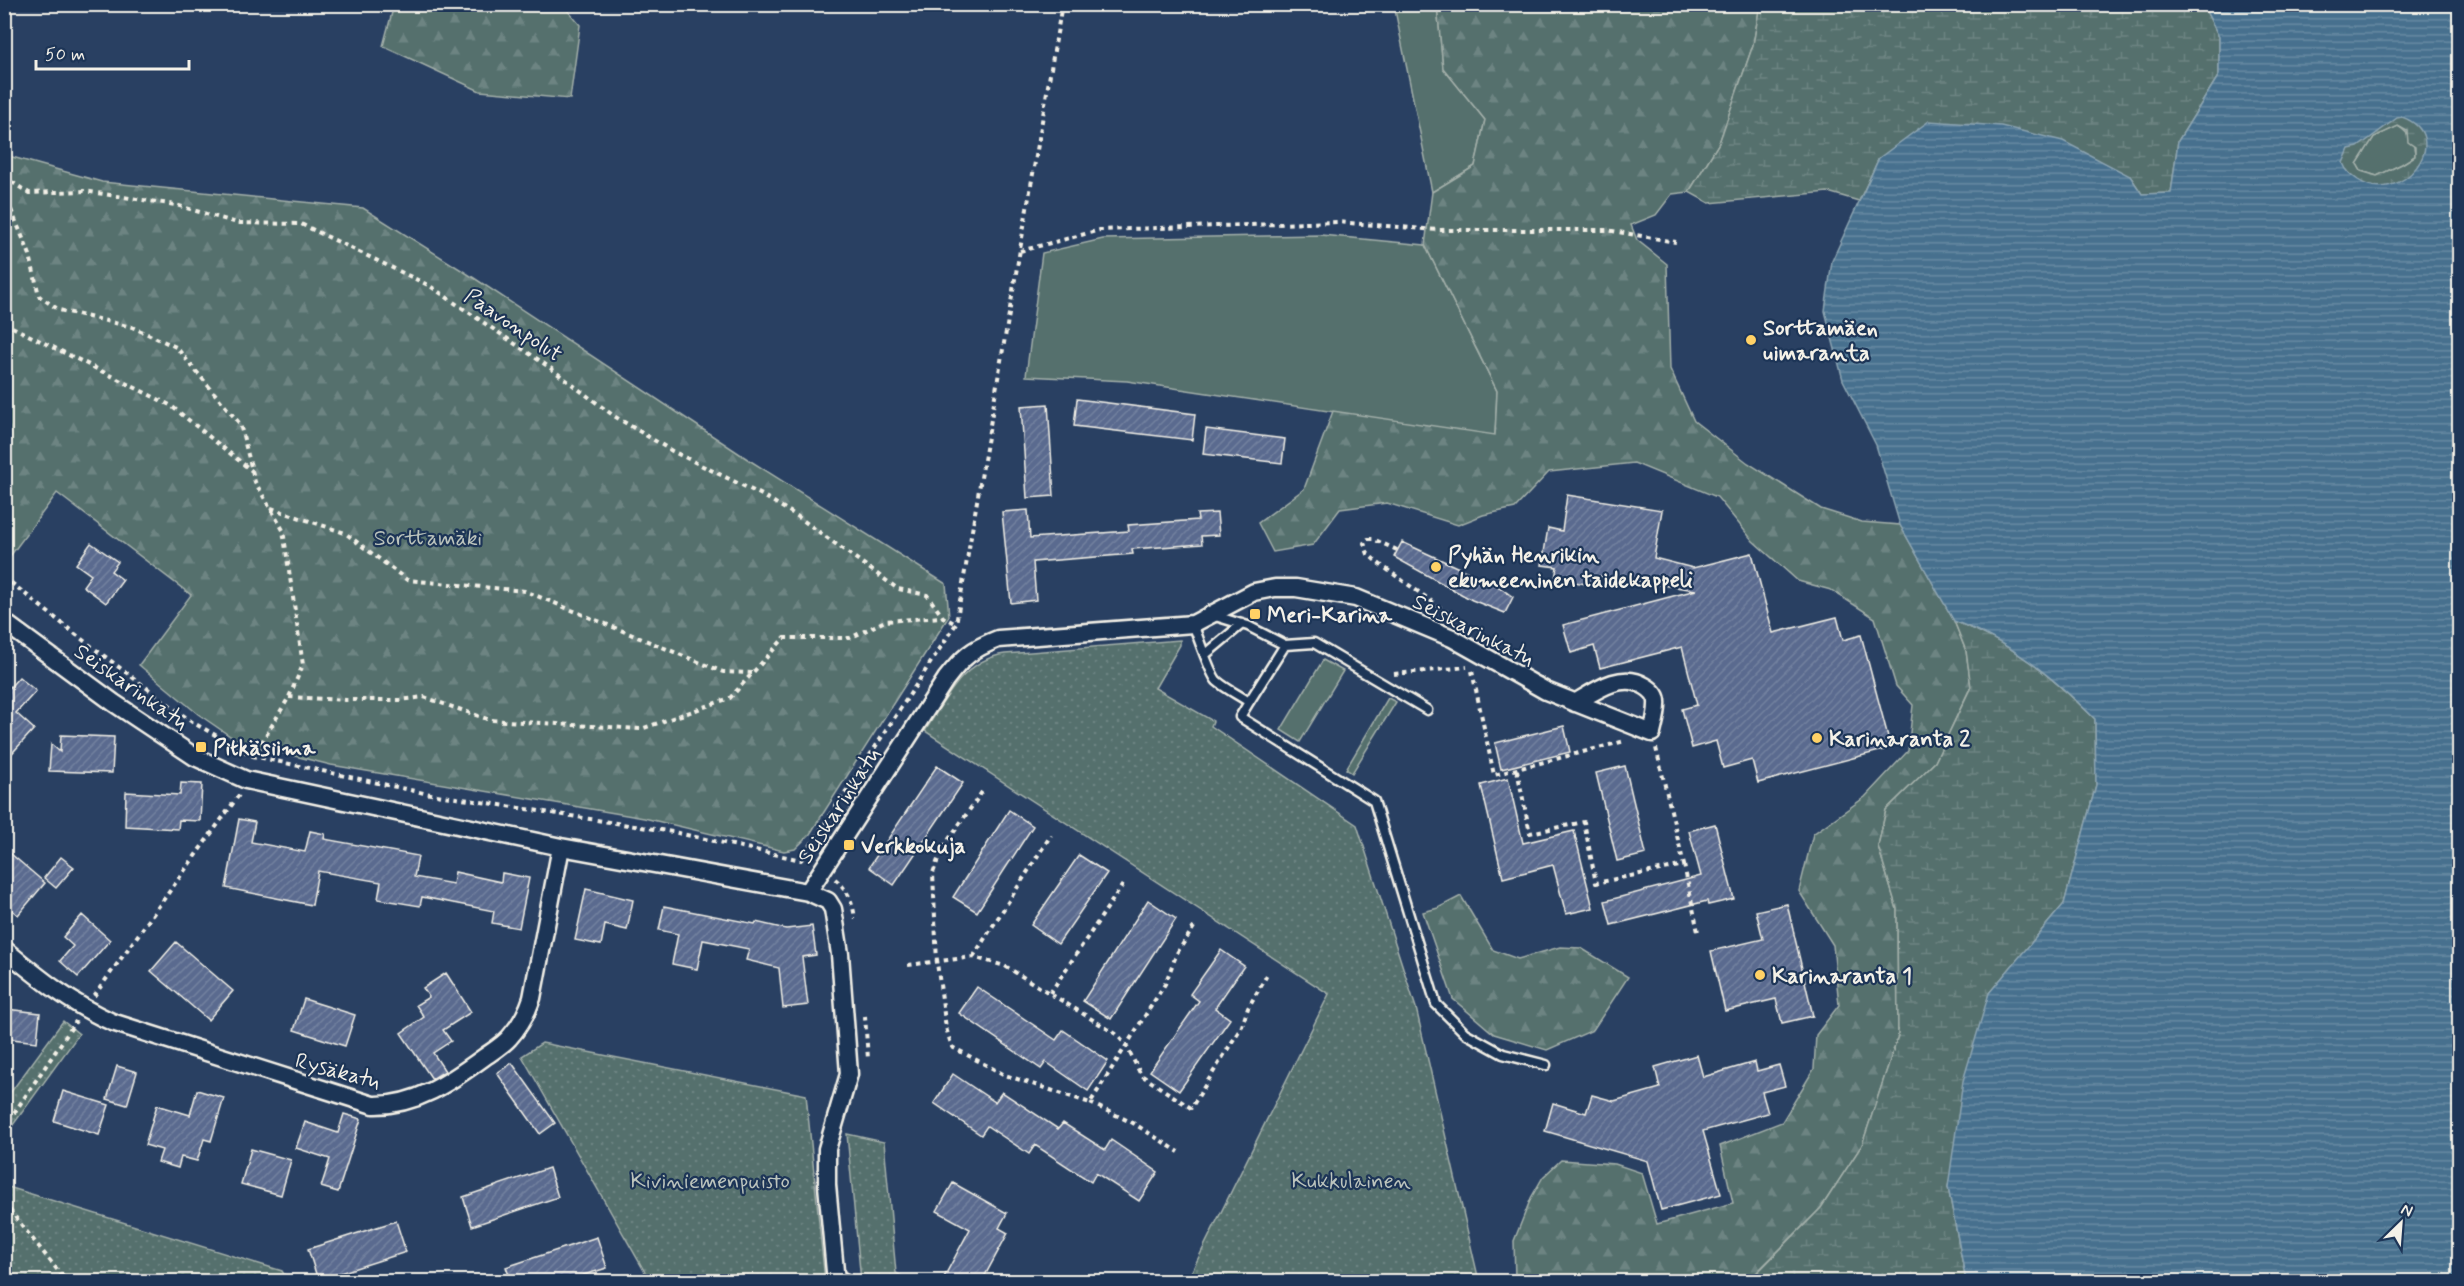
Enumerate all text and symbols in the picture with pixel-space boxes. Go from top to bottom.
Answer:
scale bar [36,33,189,71]
text: 50 m [45,43,85,67]
street label: Paavonpolut [458,283,567,369]
place label: Sorttamäen uimaranta [1763,315,1878,368]
marker: Sorttamäen uimaranta [1744,333,1758,347]
park label: Sorttamäki [374,525,482,553]
place label: Pyhän Henrikin ekumeeninen taidekappeli [1448,542,1693,595]
marker: Pyhän Henrikin ekumeeninen taidekappeli [1429,560,1443,574]
street label: Seiskarinkatu [1407,588,1539,673]
place label: Meri-Karina [1267,602,1393,630]
marker: Meri-Karina [1248,607,1262,621]
street label: Seiskarinkatu [68,638,193,737]
place label: Karinaranta 2 [1829,726,1970,754]
marker: Karinaranta 2 [1810,731,1824,745]
place label: Pitkäsiima [213,735,316,763]
marker: Pitkäsiima [194,740,208,754]
street label: Seiskarinkatu [792,743,888,870]
place label: Verkkokuja [861,833,966,862]
marker: Verkkokuja [842,838,856,852]
place label: Karinaranta 1 [1772,963,1912,991]
marker: Karinaranta 1 [1753,968,1767,982]
street label: Rysäkatu [292,1047,383,1097]
park label: Kiviniemenpuisto [630,1168,790,1196]
park label: Kukkulainen [1291,1168,1411,1196]
north arrow [2371,1193,2431,1253]
text: N [2397,1199,2416,1223]

